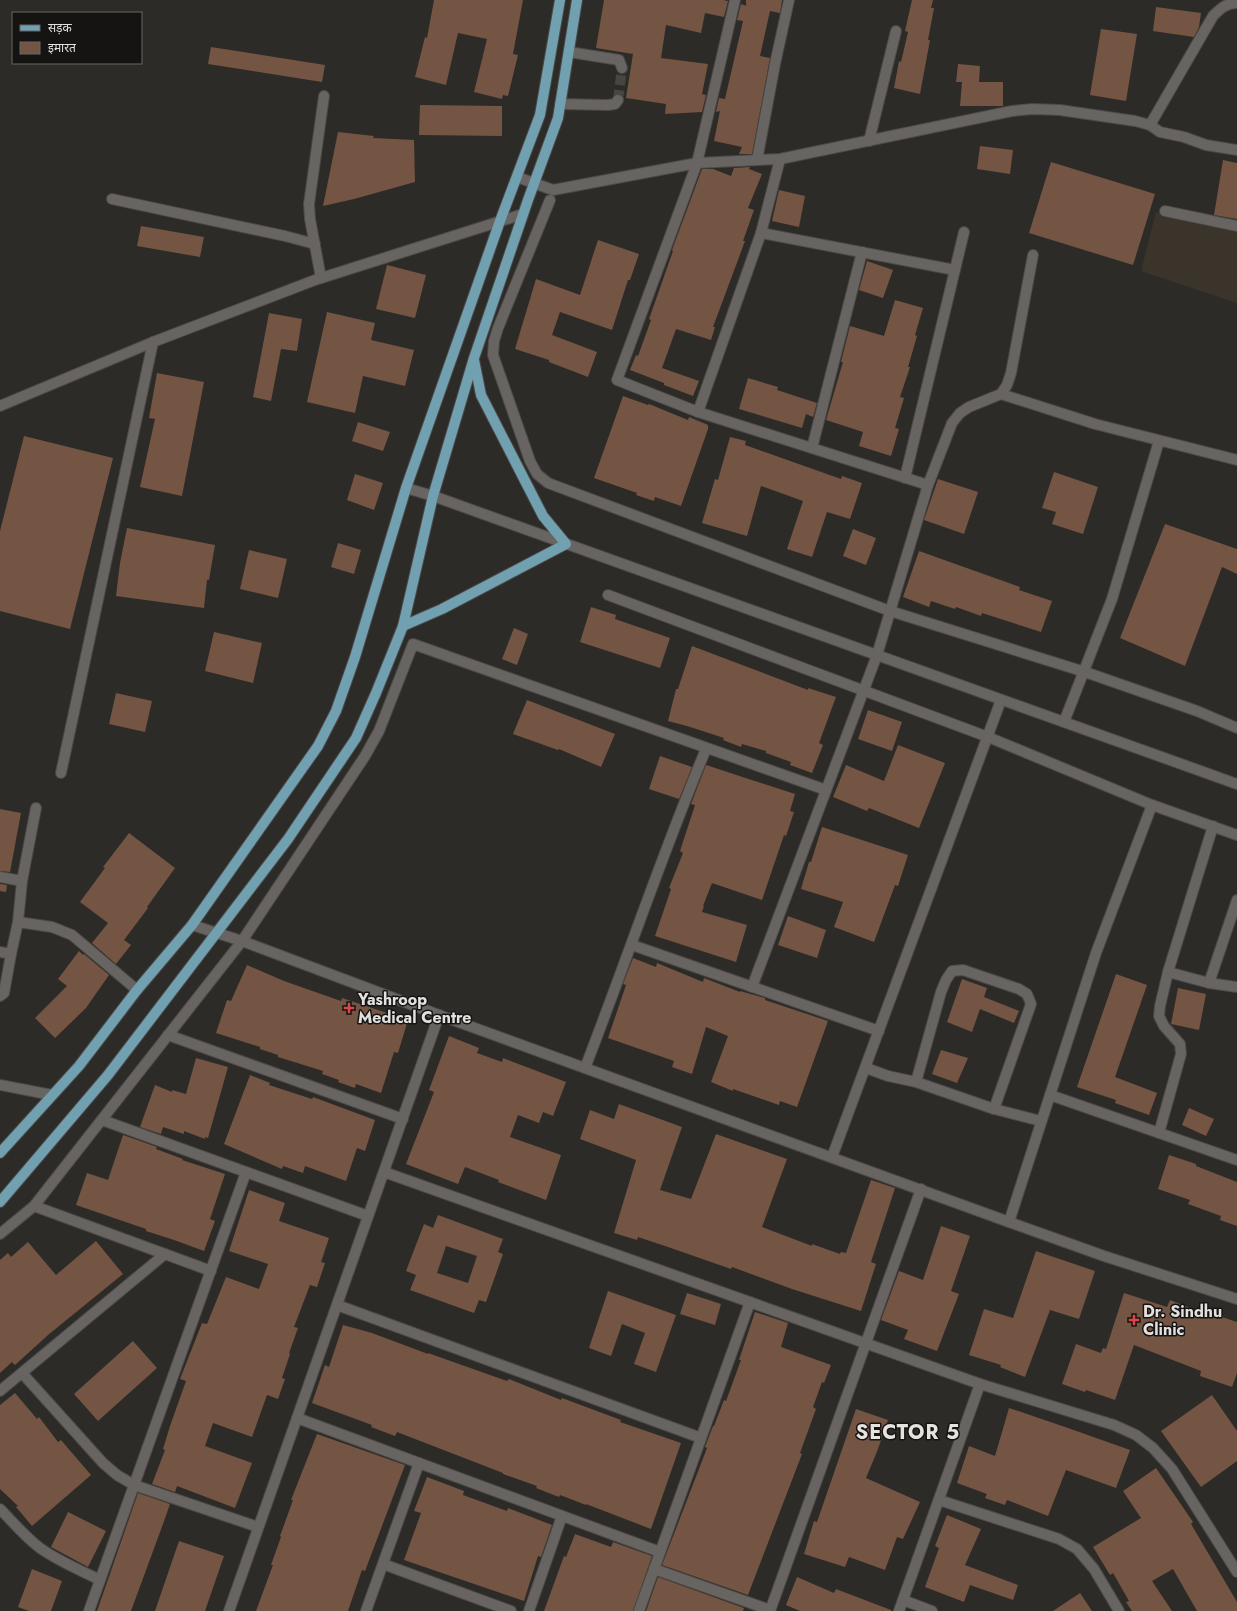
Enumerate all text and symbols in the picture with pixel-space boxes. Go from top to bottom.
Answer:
legend [12,12,142,64]
text: सड़क [48,19,73,37]
text: इमारत [48,39,77,57]
place label: Yashroop Medical Centre [357,988,472,1029]
marker: Yashroop Medical Centre [343,1002,355,1014]
place label: Dr. Sindhu Clinic [1143,1300,1222,1341]
marker: Dr. Sindhu Clinic [1128,1314,1140,1326]
district label: SECTOR 5 [856,1418,960,1447]

